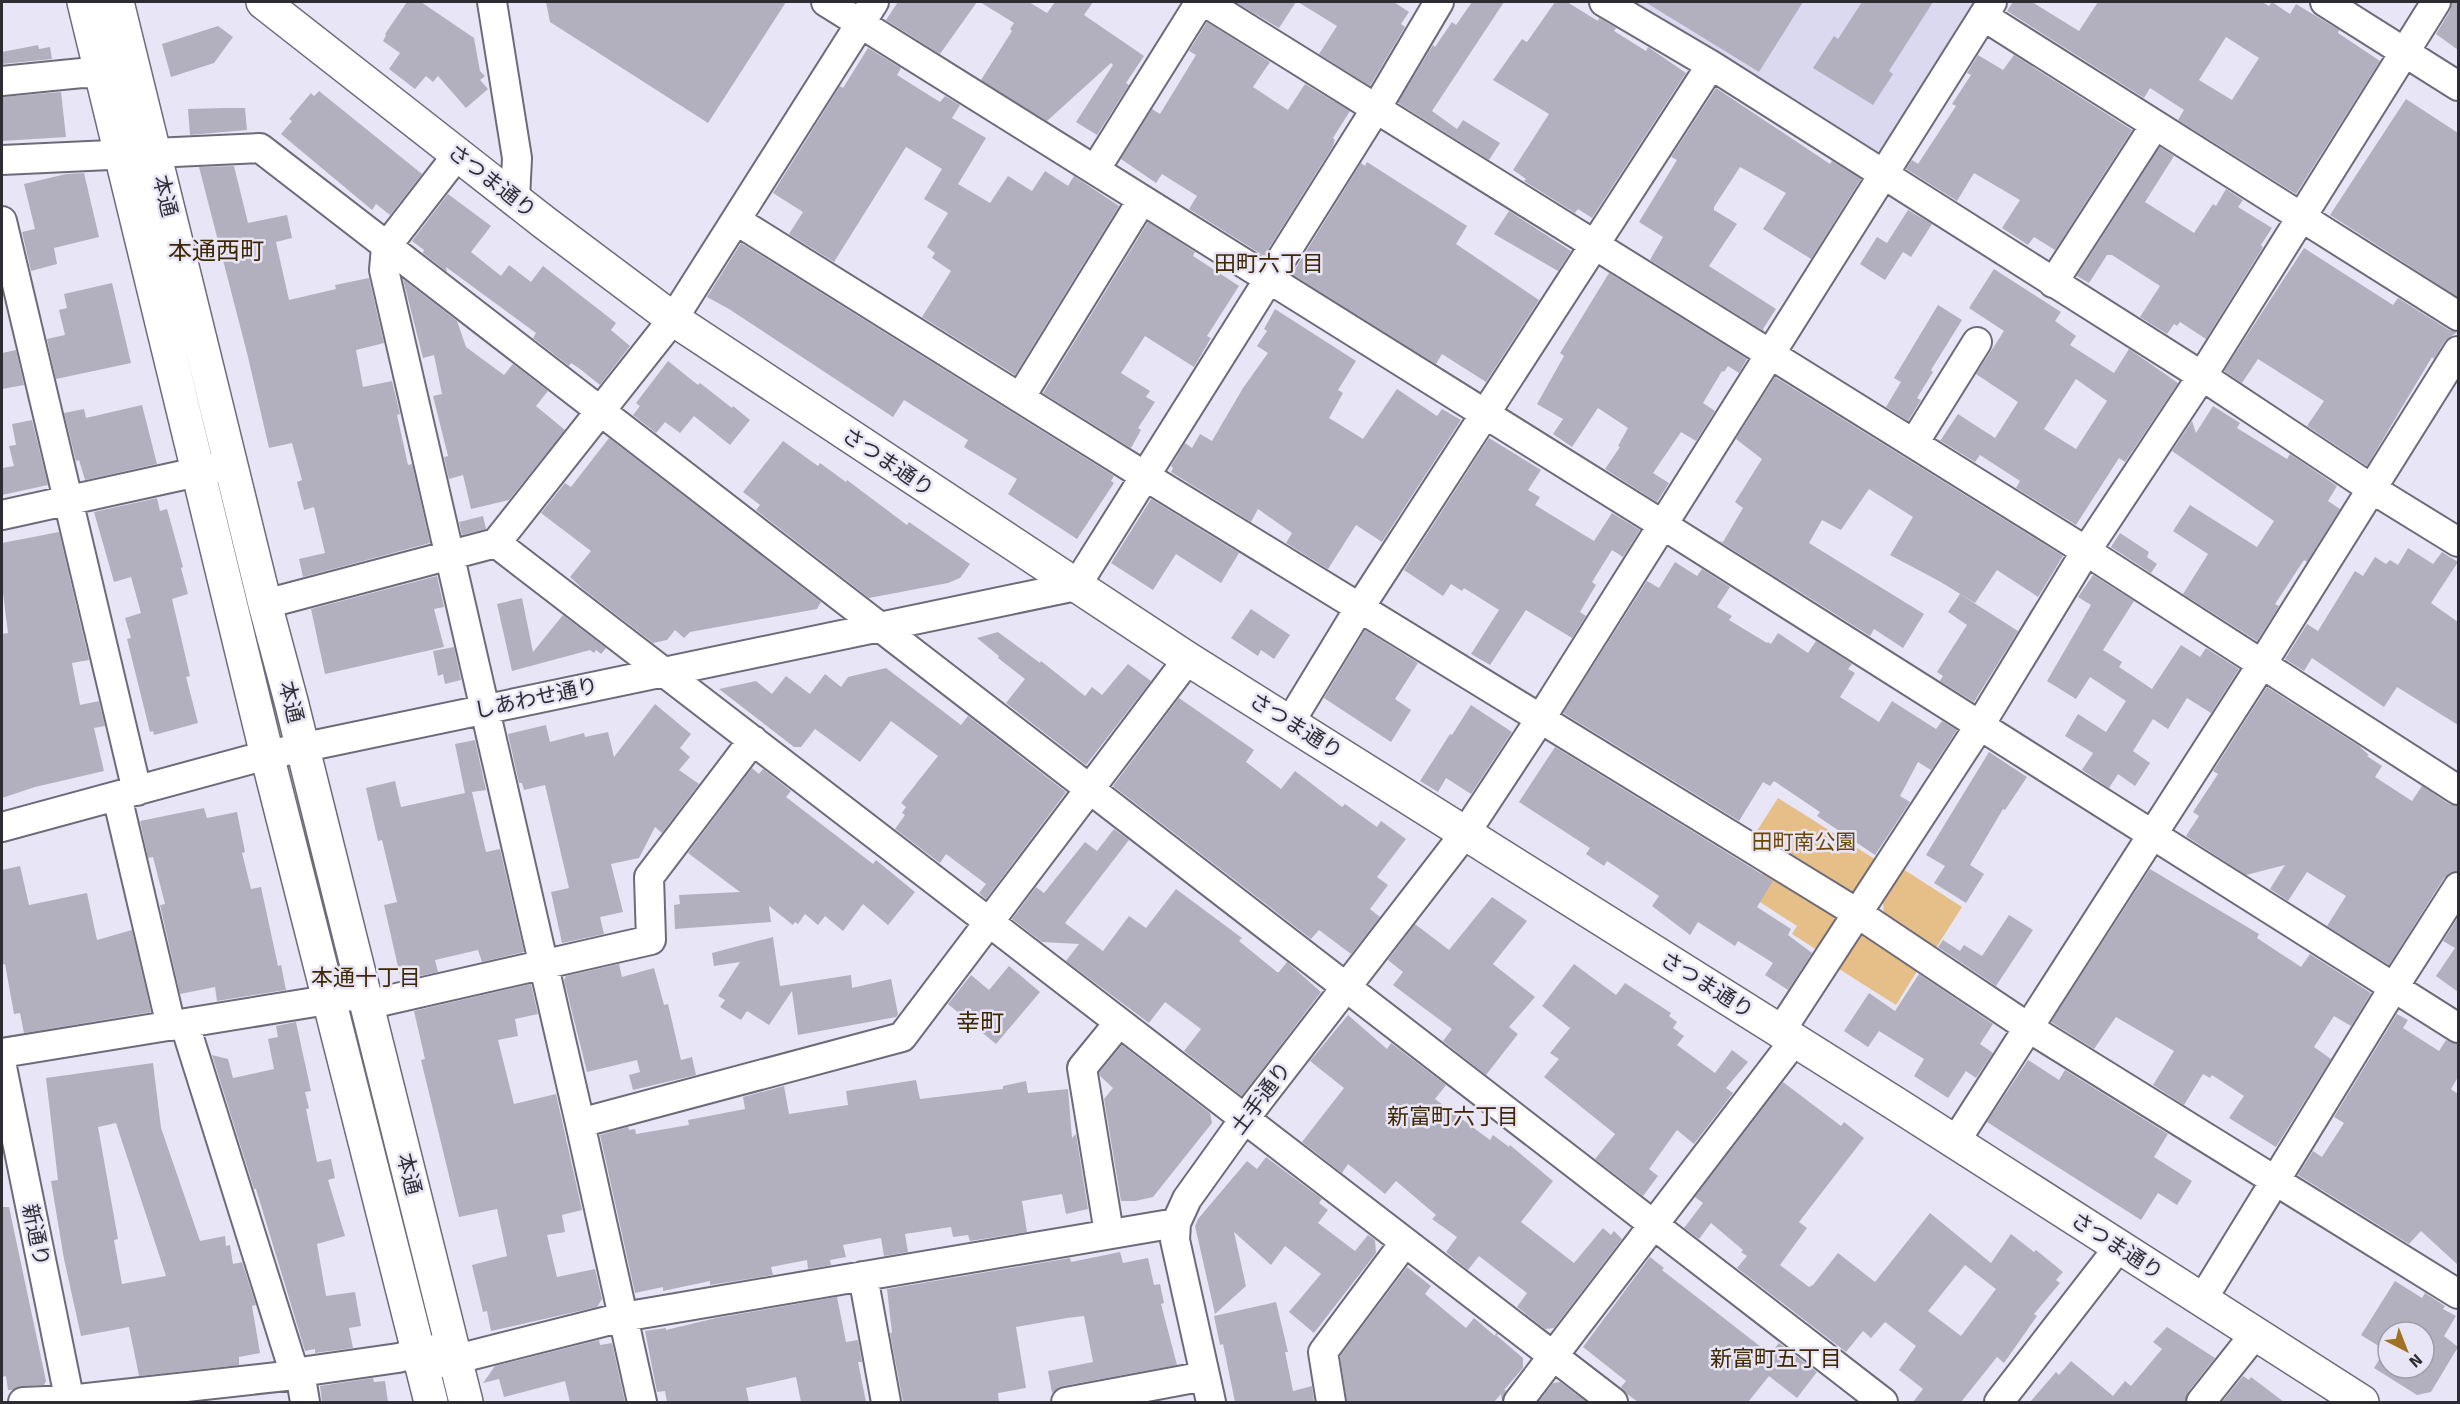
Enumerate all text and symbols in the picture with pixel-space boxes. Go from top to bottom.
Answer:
street label: さつま通り [443,138,541,224]
street label: 本通 [147,172,183,220]
district label: 本通西町 [168,236,264,266]
district label: 田町六丁目 [1214,250,1324,277]
street label: さつま通り [837,422,939,502]
street label: しあわせ通り [472,672,600,724]
street label: 本通 [273,678,309,726]
street label: さつま通り [1245,687,1347,765]
park label: 田町南公園 [1752,829,1857,855]
street label: さつま通り [1656,946,1758,1024]
district label: 本通十丁目 [311,964,421,991]
district label: 幸町 [956,1008,1004,1038]
street label: 土手通り [1225,1057,1297,1139]
district label: 新富町六丁目 [1387,1103,1519,1130]
street label: 本通 [391,1150,427,1198]
street label: 新通り [17,1201,55,1269]
street label: さつま通り [2066,1207,2168,1285]
north arrow [2376,1320,2436,1380]
district label: 新富町五丁目 [1710,1345,1842,1372]
text: N [2405,1349,2426,1372]

